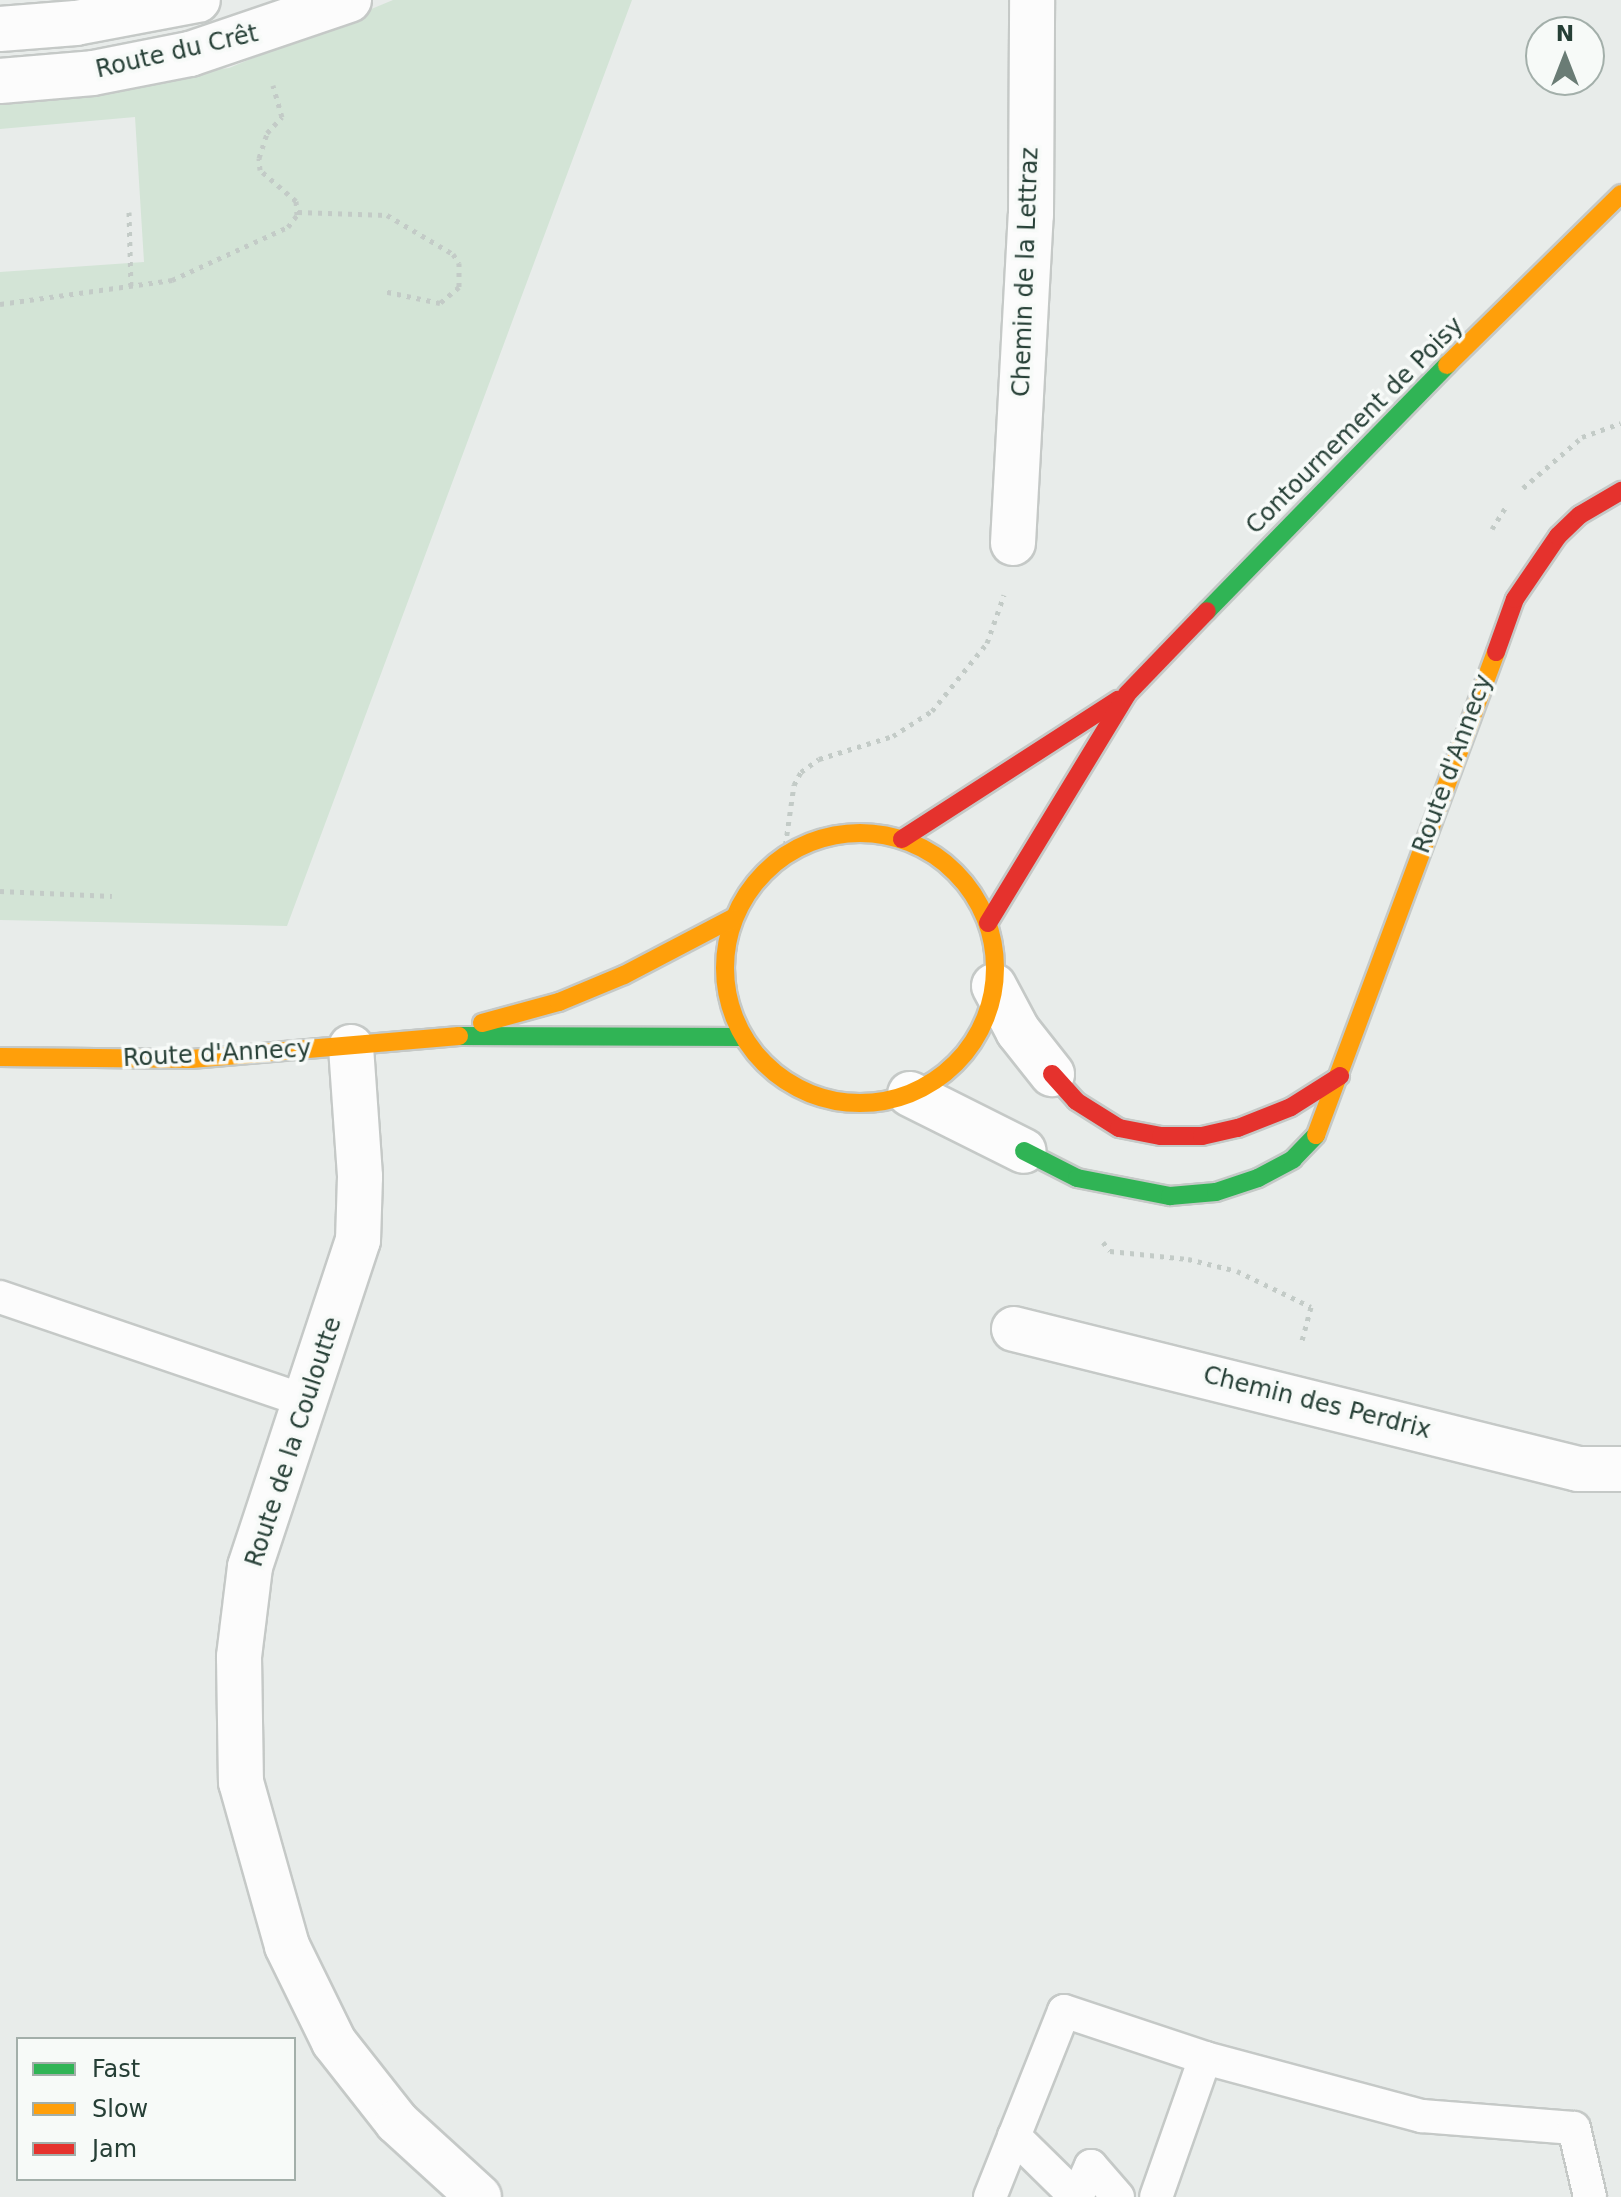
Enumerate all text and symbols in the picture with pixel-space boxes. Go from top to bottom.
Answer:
north arrow [1525,16,1605,96]
street label: Route du Crêt [93,19,261,85]
text: N [1556,21,1574,46]
street label: Chemin de la Lettraz [1007,147,1045,397]
street label: Contournement de Poisy [1240,311,1470,541]
street label: Route d'Annecy [1407,671,1499,857]
street label: Route d'Annecy [122,1035,312,1073]
street label: Route de la Couloutte [240,1314,348,1570]
street label: Chemin des Perdrix [1200,1361,1434,1445]
legend [16,2037,296,2181]
text: Fast [92,2055,140,2083]
text: Slow [92,2095,148,2123]
text: Jam [92,2135,137,2163]

